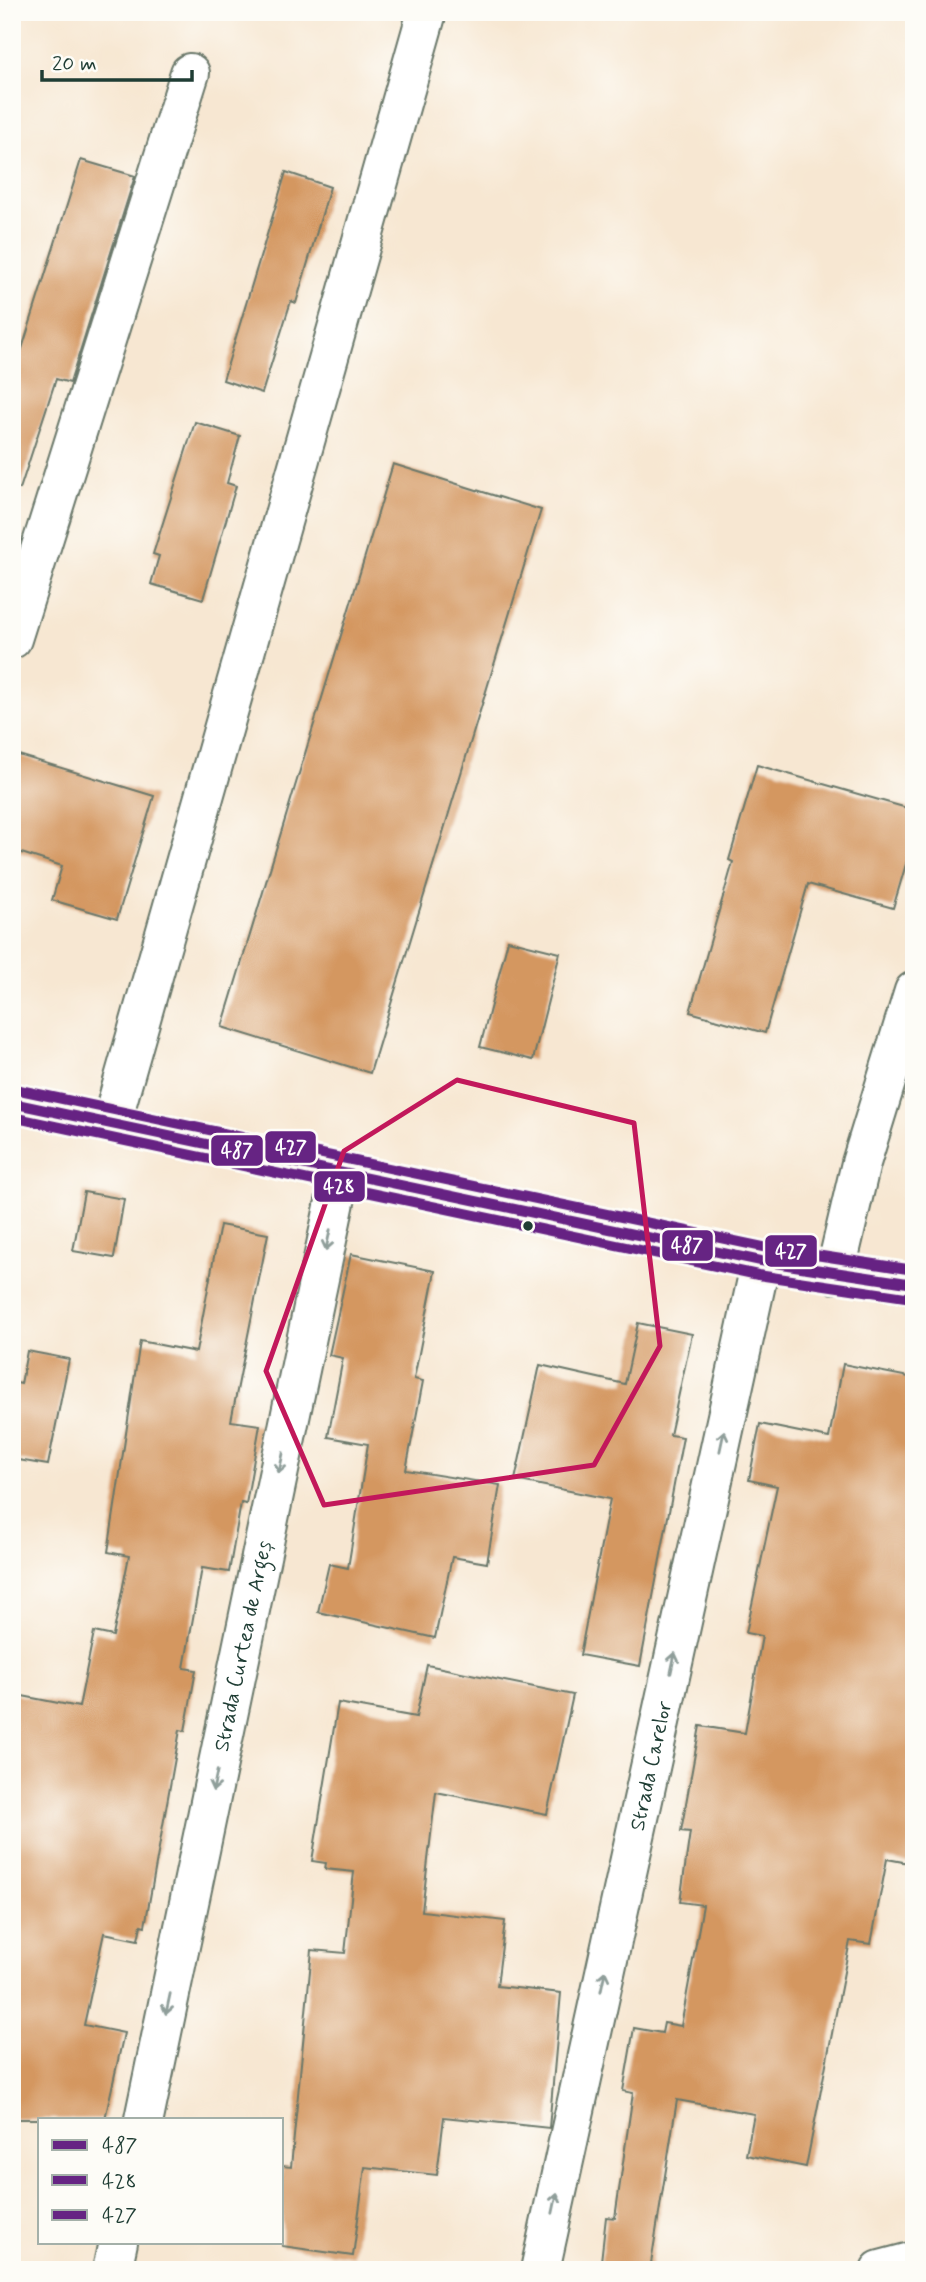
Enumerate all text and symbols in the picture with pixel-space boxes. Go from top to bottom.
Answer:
scale bar [42,38,192,82]
text: 20 m [52,50,97,78]
line badge: 427 [264,1130,317,1164]
line badge: 487 [210,1134,264,1167]
text: 427 [275,1136,307,1161]
text: 487 [221,1139,253,1164]
line badge: 428 [313,1170,366,1203]
text: 428 [323,1175,355,1200]
unlabelled marker [521,1219,535,1233]
one-way arrow [321,1228,334,1251]
line badge: 487 [661,1229,714,1262]
text: 487 [671,1234,703,1259]
line badge: 427 [764,1234,818,1268]
text: 427 [775,1240,807,1265]
one-way arrow [715,1430,729,1453]
one-way arrow [274,1451,288,1474]
street label: Strada Curtea de Argeș [208,1538,279,1754]
one-way arrow [667,1652,680,1675]
street label: Strada Carelor [624,1698,679,1834]
one-way arrow [207,1769,221,1792]
one-way arrow [597,1970,611,1993]
one-way arrow [160,1992,174,2015]
legend [38,2118,284,2244]
text: 487 [102,2132,137,2160]
text: 428 [102,2168,137,2196]
one-way arrow [548,2192,562,2215]
text: 427 [102,2202,137,2230]

